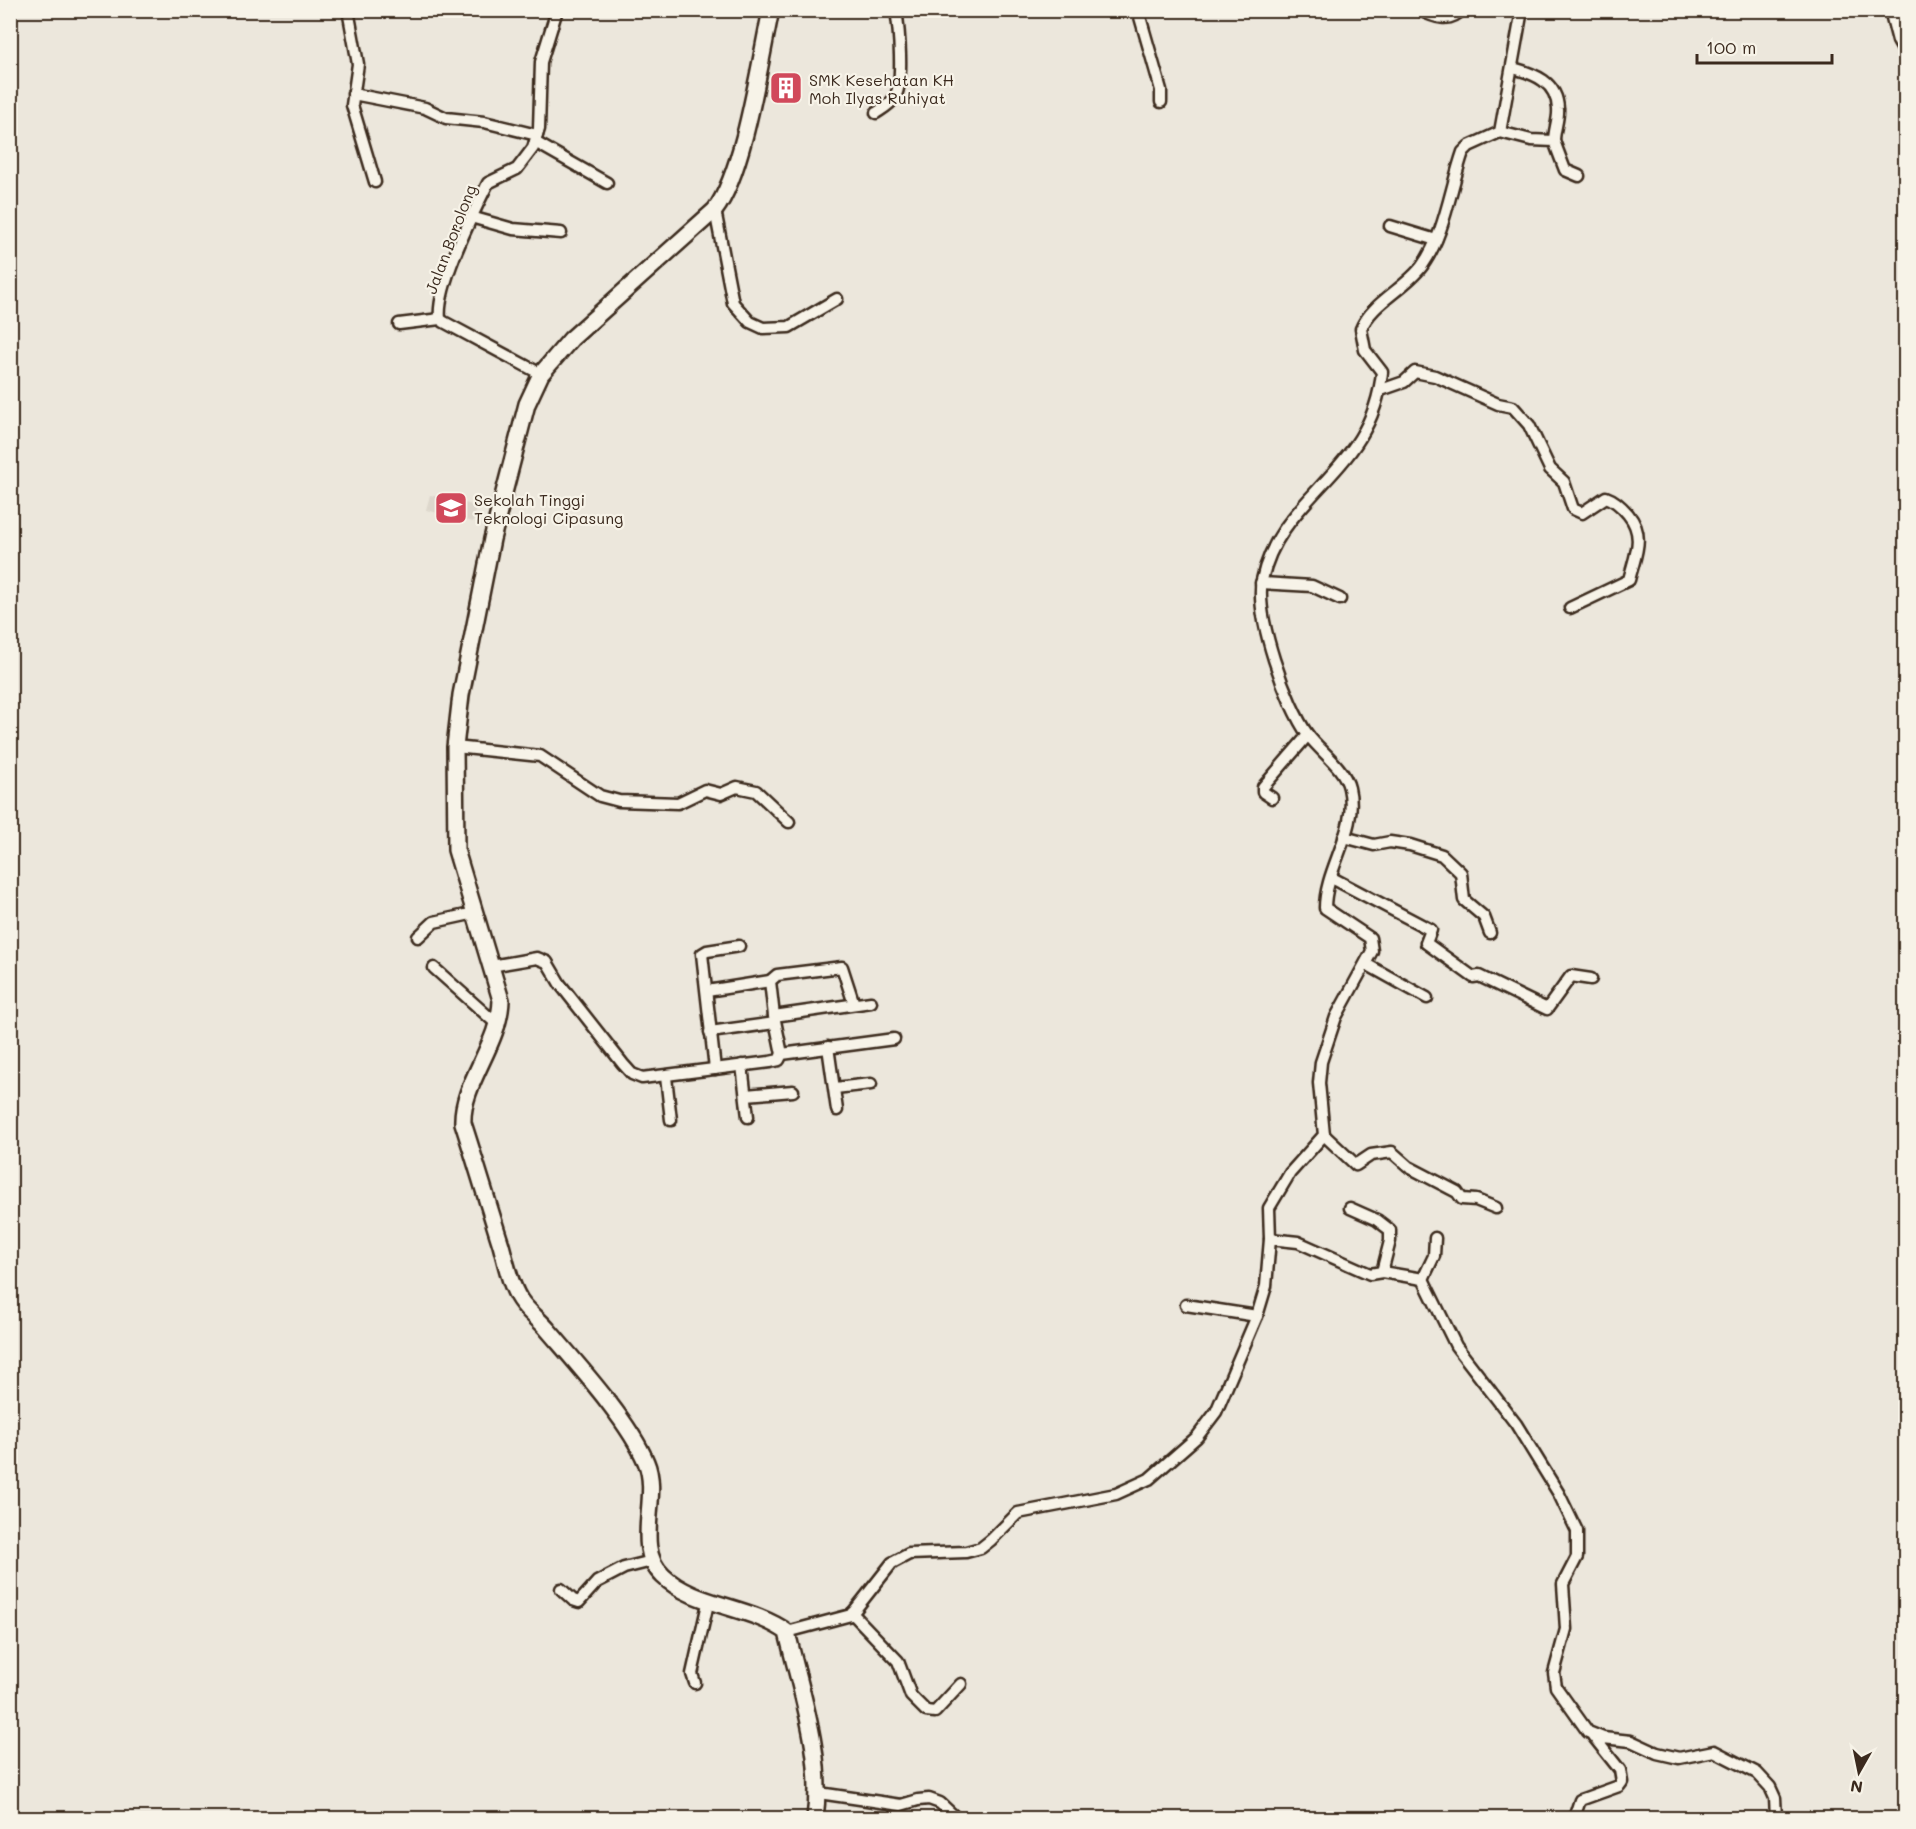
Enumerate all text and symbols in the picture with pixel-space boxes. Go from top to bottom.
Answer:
scale bar [1697,27,1832,65]
text: 100 m [1706,35,1756,59]
place label: SMK Kesehatan KH Moh Ilyas Ruhiyat [809,69,954,108]
building icon: SMK Kesehatan KH Moh Ilyas Ruhiyat [768,70,804,106]
street label: Jalan Borolong [420,181,480,297]
place label: Sekolah Tinggi Teknologi Cipasung [474,489,623,528]
school or university icon: Sekolah Tinggi Teknologi Cipasung [433,490,469,526]
north arrow [1829,1742,1889,1802]
text: N [1849,1776,1864,1799]

